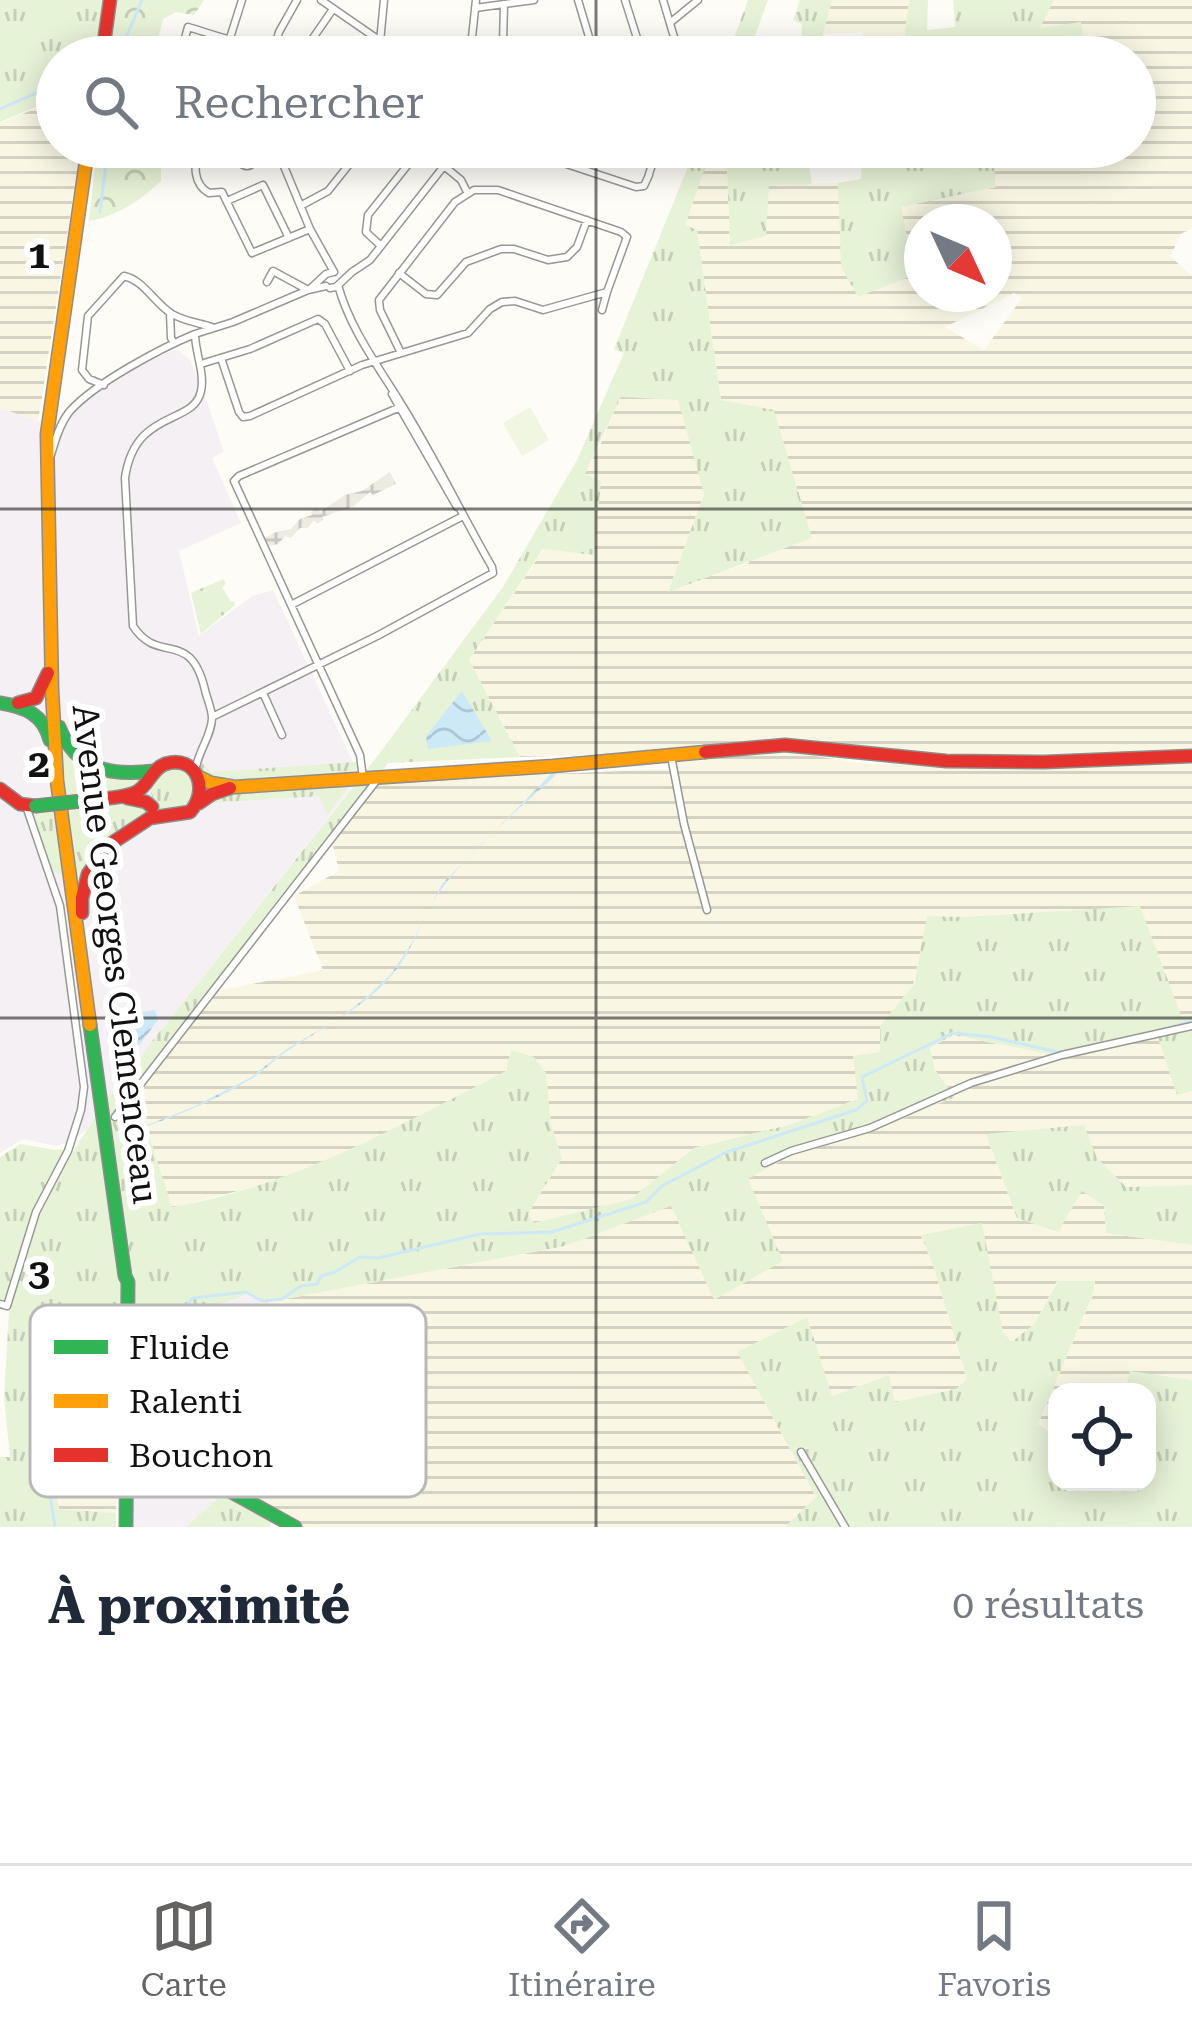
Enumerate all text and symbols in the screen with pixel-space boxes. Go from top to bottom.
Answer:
search box [36,36,1156,168]
icon: search [78,69,144,135]
text: Rechercher [174,76,424,129]
north arrow [904,204,1012,312]
text: 1 [28,232,50,278]
street label: Avenue Georges Clemenceau [64,702,166,1206]
text: 2 [28,741,50,787]
text: 3 [28,1250,50,1296]
legend [30,1305,426,1497]
text: Fluide [129,1328,229,1367]
text: Ralenti [129,1382,242,1421]
map controls [1048,1383,1156,1491]
button: locate [1048,1383,1156,1491]
text: Bouchon [129,1436,273,1475]
text: À proximité [48,1576,350,1635]
text: 0 résultats [952,1582,1144,1628]
tab: Carte [141,1893,227,2004]
tab: Itinéraire [508,1893,656,2004]
tab: Favoris [937,1893,1051,2004]

